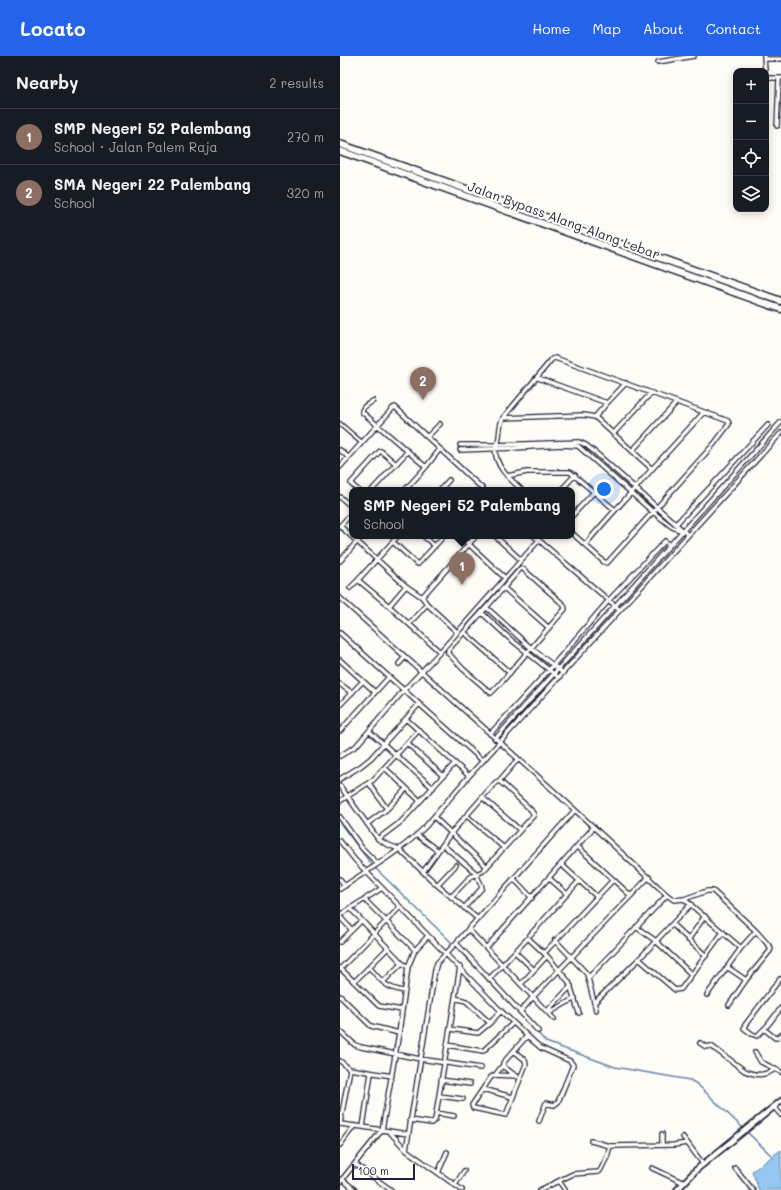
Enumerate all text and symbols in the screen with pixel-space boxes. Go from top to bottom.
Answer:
text: Locato [20,16,86,41]
text: Home [532,19,570,38]
text: Map [592,19,621,38]
text: About [643,19,684,38]
text: Contact [706,19,761,38]
map controls [733,68,769,212]
button: + [733,68,769,104]
text: Nearby [16,71,78,93]
text: 2 results [269,74,324,91]
button: − [733,104,769,140]
text: SMP Negeri 52 Palembang [54,118,251,138]
text: 1 [26,128,32,145]
text: 270 m [287,128,324,145]
text: School · Jalan Palem Raja [54,138,218,155]
button: locate [733,140,769,176]
text: SMA Negeri 22 Palembang [54,174,251,194]
button: layers [733,176,769,212]
street label: Jalan Bypass Alang-Alang Lebar [466,177,663,262]
text: 2 [25,184,33,201]
text: 320 m [287,184,324,201]
text: School [54,194,95,211]
pin: 2 [410,367,436,400]
your location [594,479,614,499]
popup [349,487,575,539]
text: SMP Negeri 52 Palembang [364,495,560,515]
text: School [364,515,405,532]
pin: 1 [449,552,475,585]
scale bar [352,1162,415,1181]
text: 100 m [358,1163,389,1178]

